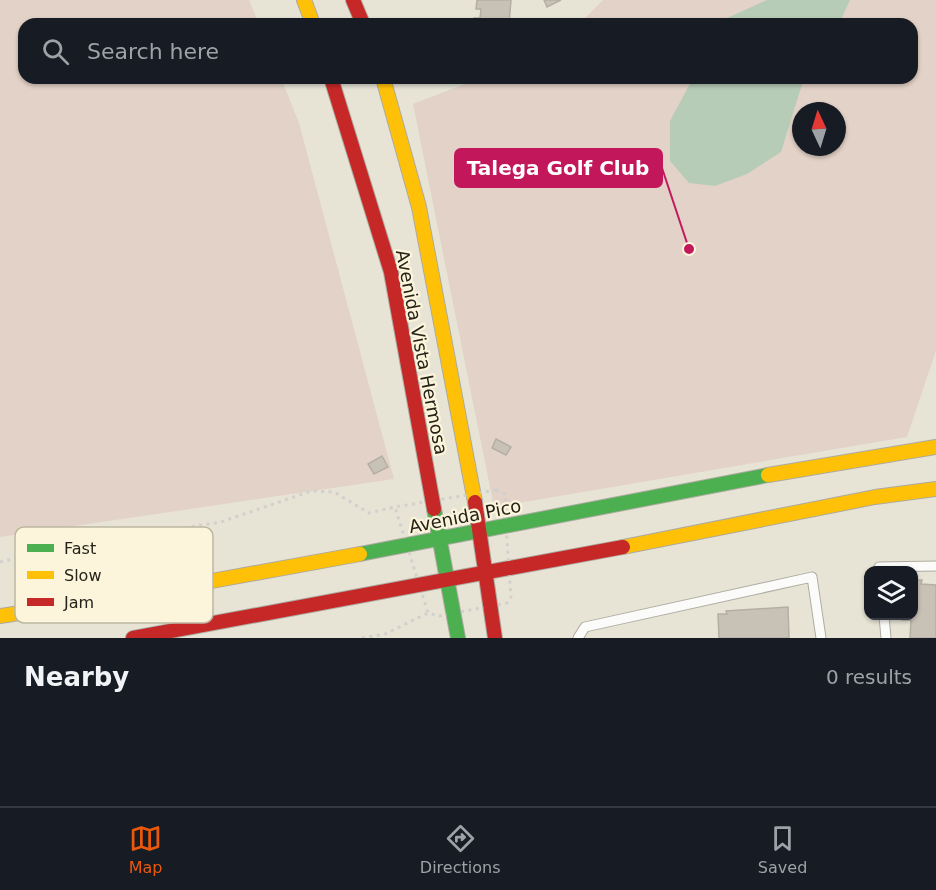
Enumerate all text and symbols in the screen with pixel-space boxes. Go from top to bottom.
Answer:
search box [18,18,918,84]
icon: search [39,35,72,68]
text: Search here [87,39,219,64]
north arrow [792,102,846,156]
callout: Talega Golf Club [455,149,662,187]
text: Talega Golf Club [467,156,649,180]
street label: Avenida Vista Hermosa [392,248,452,456]
street label: Avenida Pico [407,495,523,537]
legend [15,527,213,623]
text: Fast [64,539,96,558]
text: Slow [64,566,101,585]
map controls [864,566,918,620]
button: layers [864,566,918,620]
text: Jam [63,593,94,612]
text: Nearby [24,662,129,692]
text: 0 results [826,665,912,689]
tab: Map [129,822,162,877]
tab: Directions [420,822,500,877]
tab: Saved [758,822,807,877]

